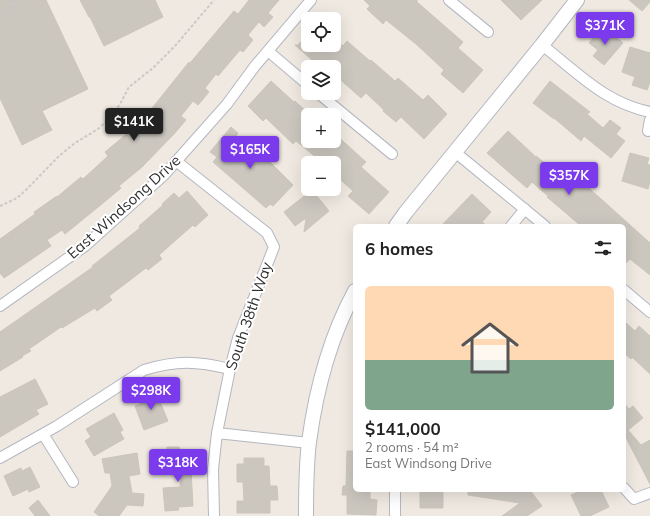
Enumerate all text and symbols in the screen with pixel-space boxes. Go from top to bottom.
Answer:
map controls [301,12,341,196]
button: locate [301,12,341,52]
pin: $371K [577,12,633,46]
text: $371K [585,17,625,33]
button: layers [301,60,341,100]
pin: $141K [106,108,162,142]
button: + [301,108,341,148]
text: $141K [114,113,154,129]
pin: $165K [222,136,278,170]
text: $165K [230,141,270,157]
street label: East Windsong Drive [63,151,184,263]
button: − [301,156,341,196]
pin: $357K [541,162,597,196]
text: $357K [549,167,589,183]
icon: filters [592,237,614,259]
text: 6 homes [365,238,433,259]
street label: South 38th Way [221,259,276,372]
icon: home [454,312,526,384]
pin: $298K [123,377,179,411]
text: $298K [131,382,171,398]
text: $141,000 [365,418,441,439]
text: 2 rooms · 54 m² [365,439,459,455]
pin: $318K [150,449,206,483]
text: $318K [158,454,198,470]
text: East Windsong Drive [365,455,492,471]

